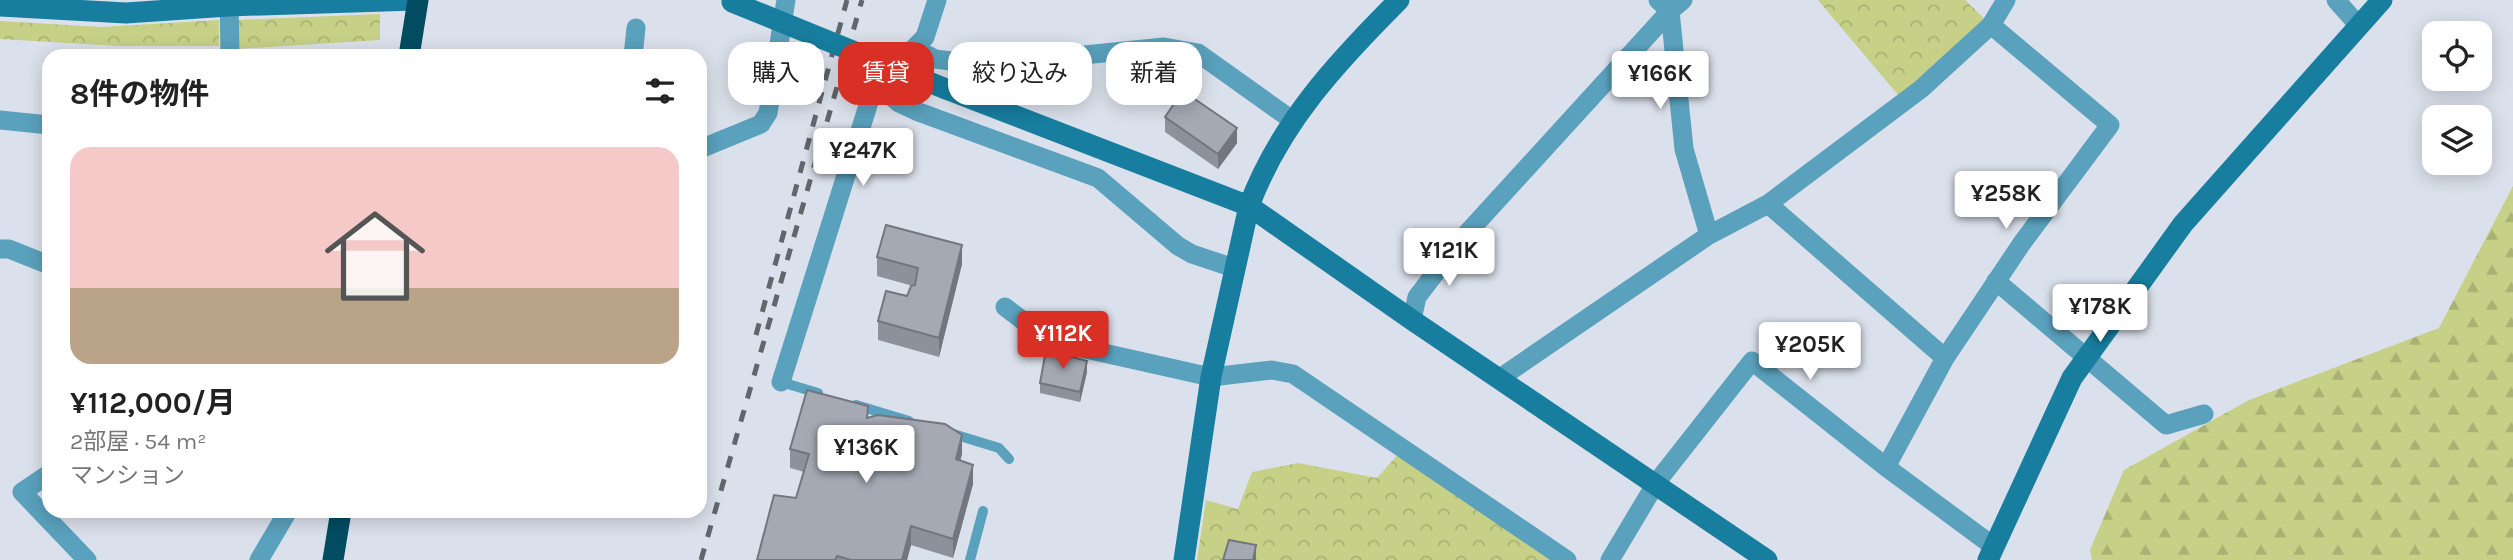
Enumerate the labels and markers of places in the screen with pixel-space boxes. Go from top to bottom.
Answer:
pin: ¥166K [1611,52,1709,111]
pin: ¥247K [814,128,912,188]
pin: ¥258K [1957,172,2055,231]
pin: ¥121K [1400,229,1498,288]
pin: ¥178K [2051,284,2149,344]
pin: ¥112K [1014,312,1112,371]
pin: ¥205K [1761,322,1859,382]
pin: ¥136K [817,426,915,485]

